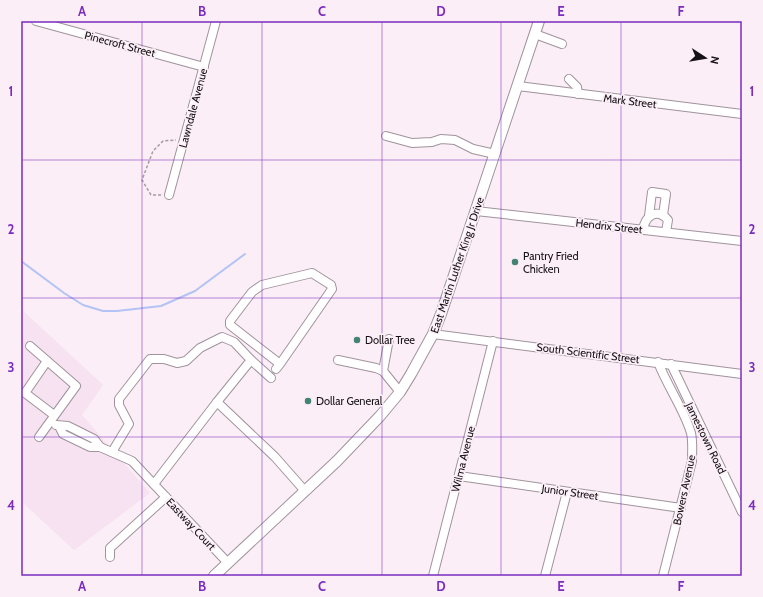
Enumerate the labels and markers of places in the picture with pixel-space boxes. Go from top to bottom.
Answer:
place label: Pantry Fried Chicken [523,249,579,276]
marker: Pantry Fried Chicken [510,257,520,267]
place label: Dollar Tree [365,333,415,347]
marker: Dollar Tree [352,335,362,345]
place label: Dollar General [316,394,383,408]
marker: Dollar General [303,396,313,406]

